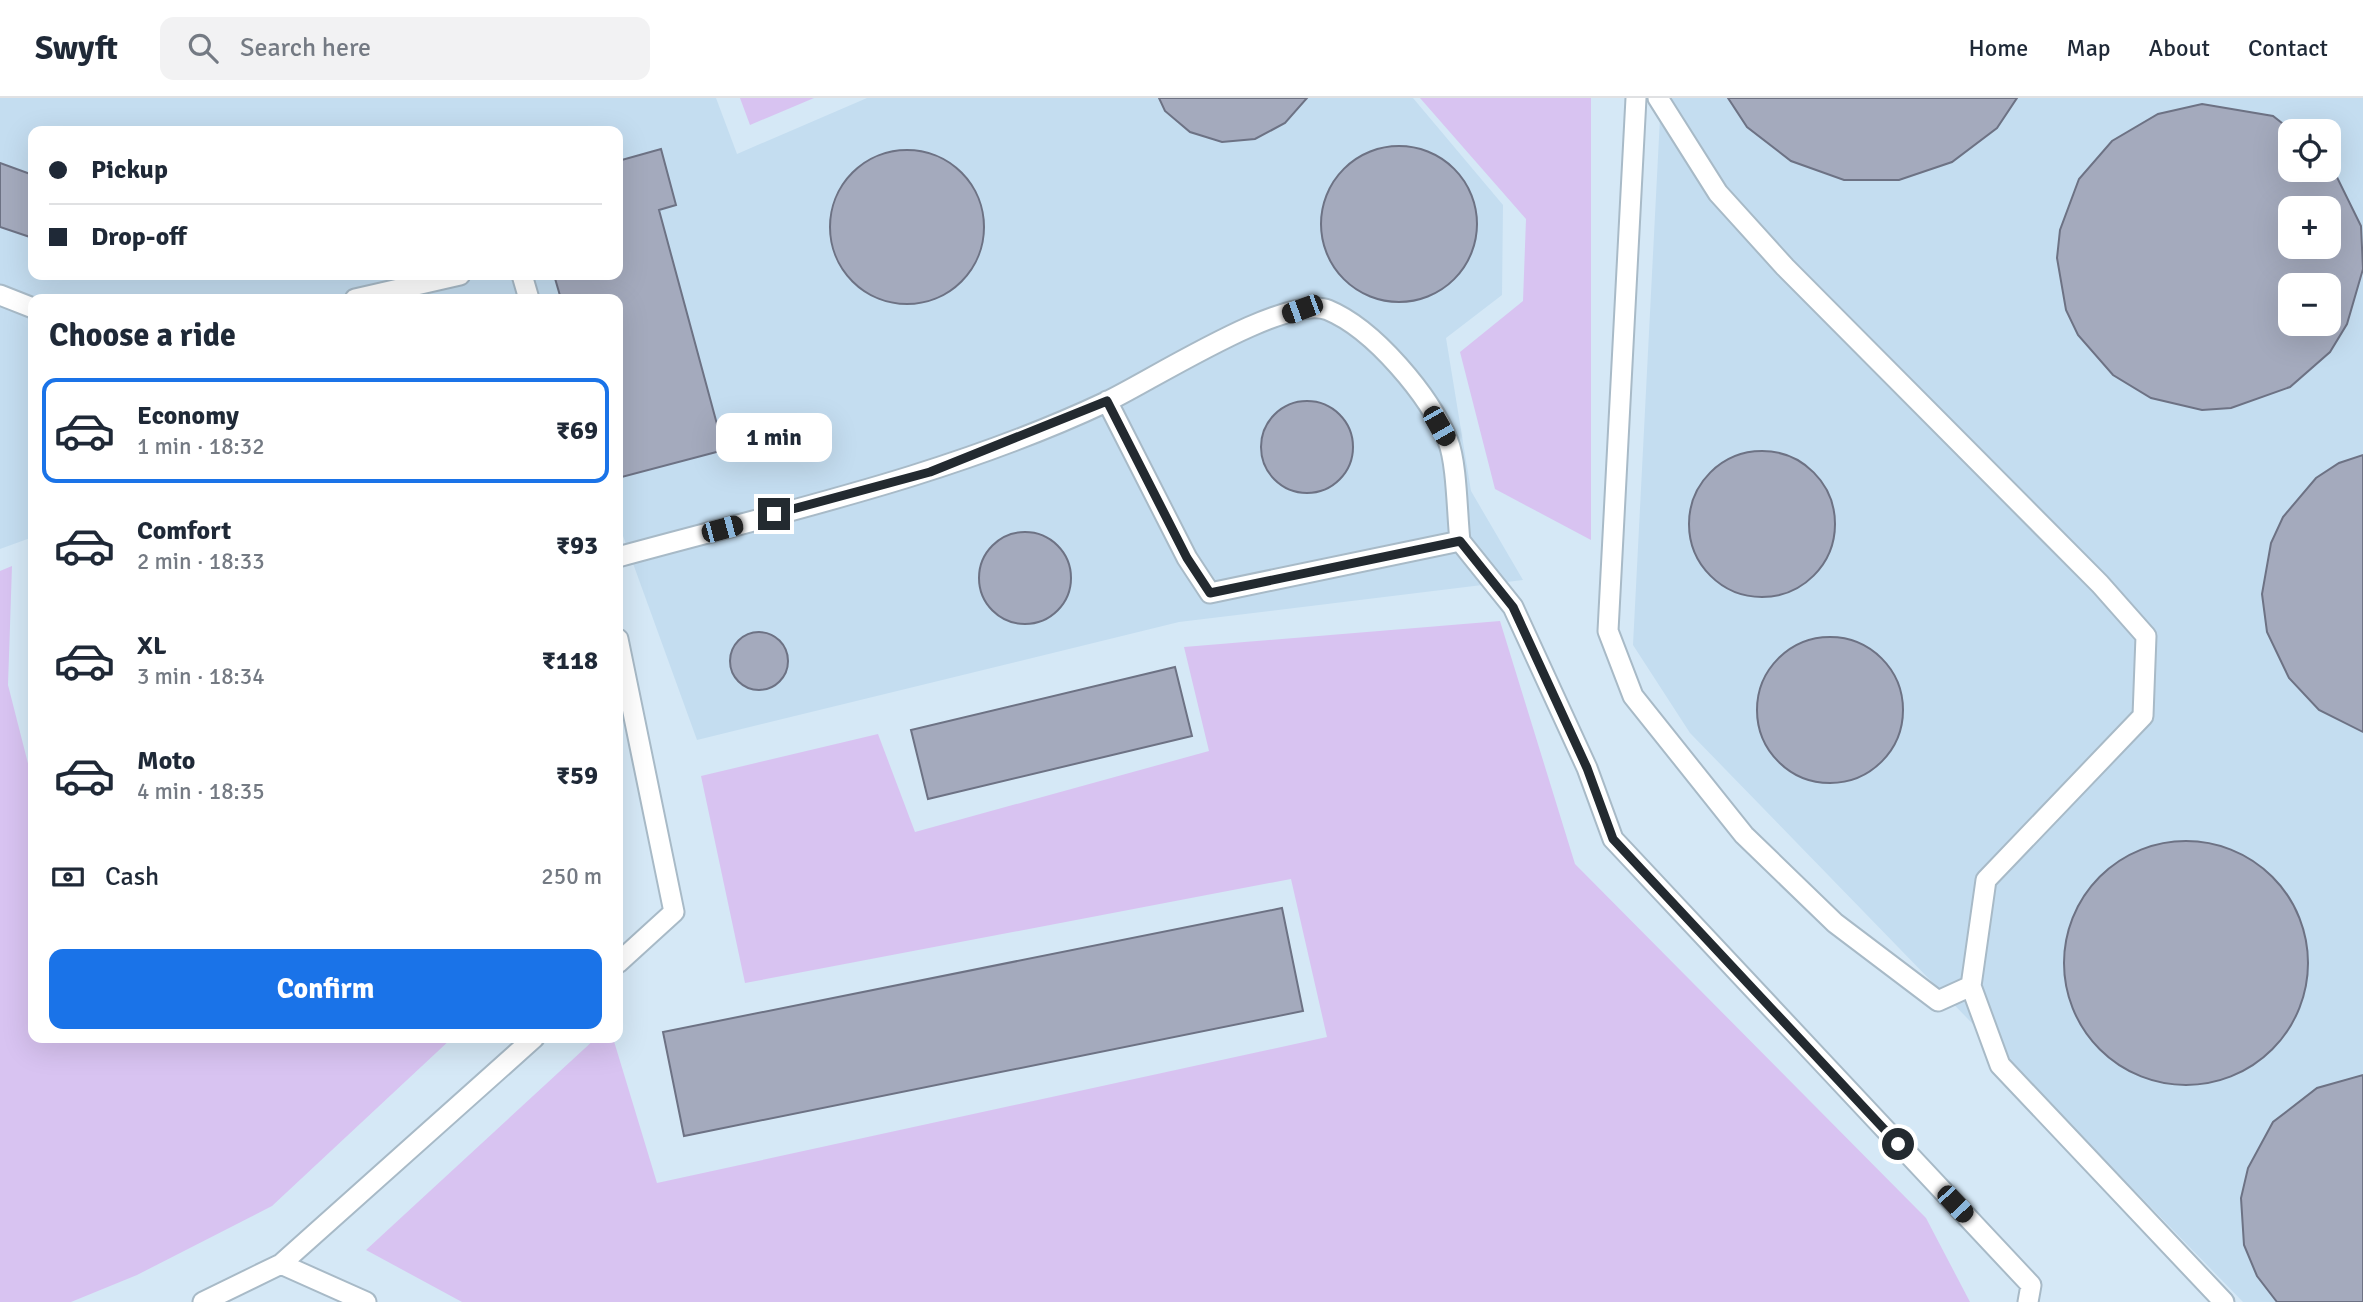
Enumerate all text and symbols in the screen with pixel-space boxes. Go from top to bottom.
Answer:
search box [160,17,650,80]
text: Swyft [35,28,118,69]
icon: search [184,29,222,67]
text: Search here [240,32,371,64]
text: Home [1968,33,2028,63]
text: Map [2066,33,2111,63]
text: About [2149,33,2210,63]
text: Contact [2248,33,2328,63]
map controls [2278,119,2341,336]
button: locate [2278,119,2341,182]
text: Pickup [91,154,168,186]
button: + [2278,196,2341,259]
text: Drop-off [91,221,187,253]
button: − [2278,273,2341,336]
car [1279,292,1326,326]
text: Choose a ride [49,316,236,355]
icon: car [53,399,116,462]
text: Economy [137,400,239,432]
car [1420,403,1459,449]
callout: 1 min [716,412,832,462]
text: ₹69 [556,415,598,447]
text: 1 min [746,423,802,452]
text: 1 min · 18:32 [137,432,265,461]
route end [758,498,790,530]
car [699,513,746,545]
icon: car [53,514,116,577]
text: Comfort [137,515,231,547]
text: ₹93 [556,530,598,562]
text: 2 min · 18:33 [137,547,265,576]
icon: car [53,629,116,692]
text: XL [137,630,167,662]
text: ₹118 [542,645,598,677]
text: 3 min · 18:34 [137,662,265,691]
icon: car [53,744,116,807]
text: Moto [137,745,195,777]
text: ₹59 [556,760,598,792]
text: 4 min · 18:35 [137,777,265,806]
icon: cash [49,858,87,896]
text: Cash [105,861,159,893]
text: 250 m [541,862,602,891]
button: Confirm [49,949,602,1029]
route start [1882,1128,1914,1160]
car [1933,1181,1978,1227]

